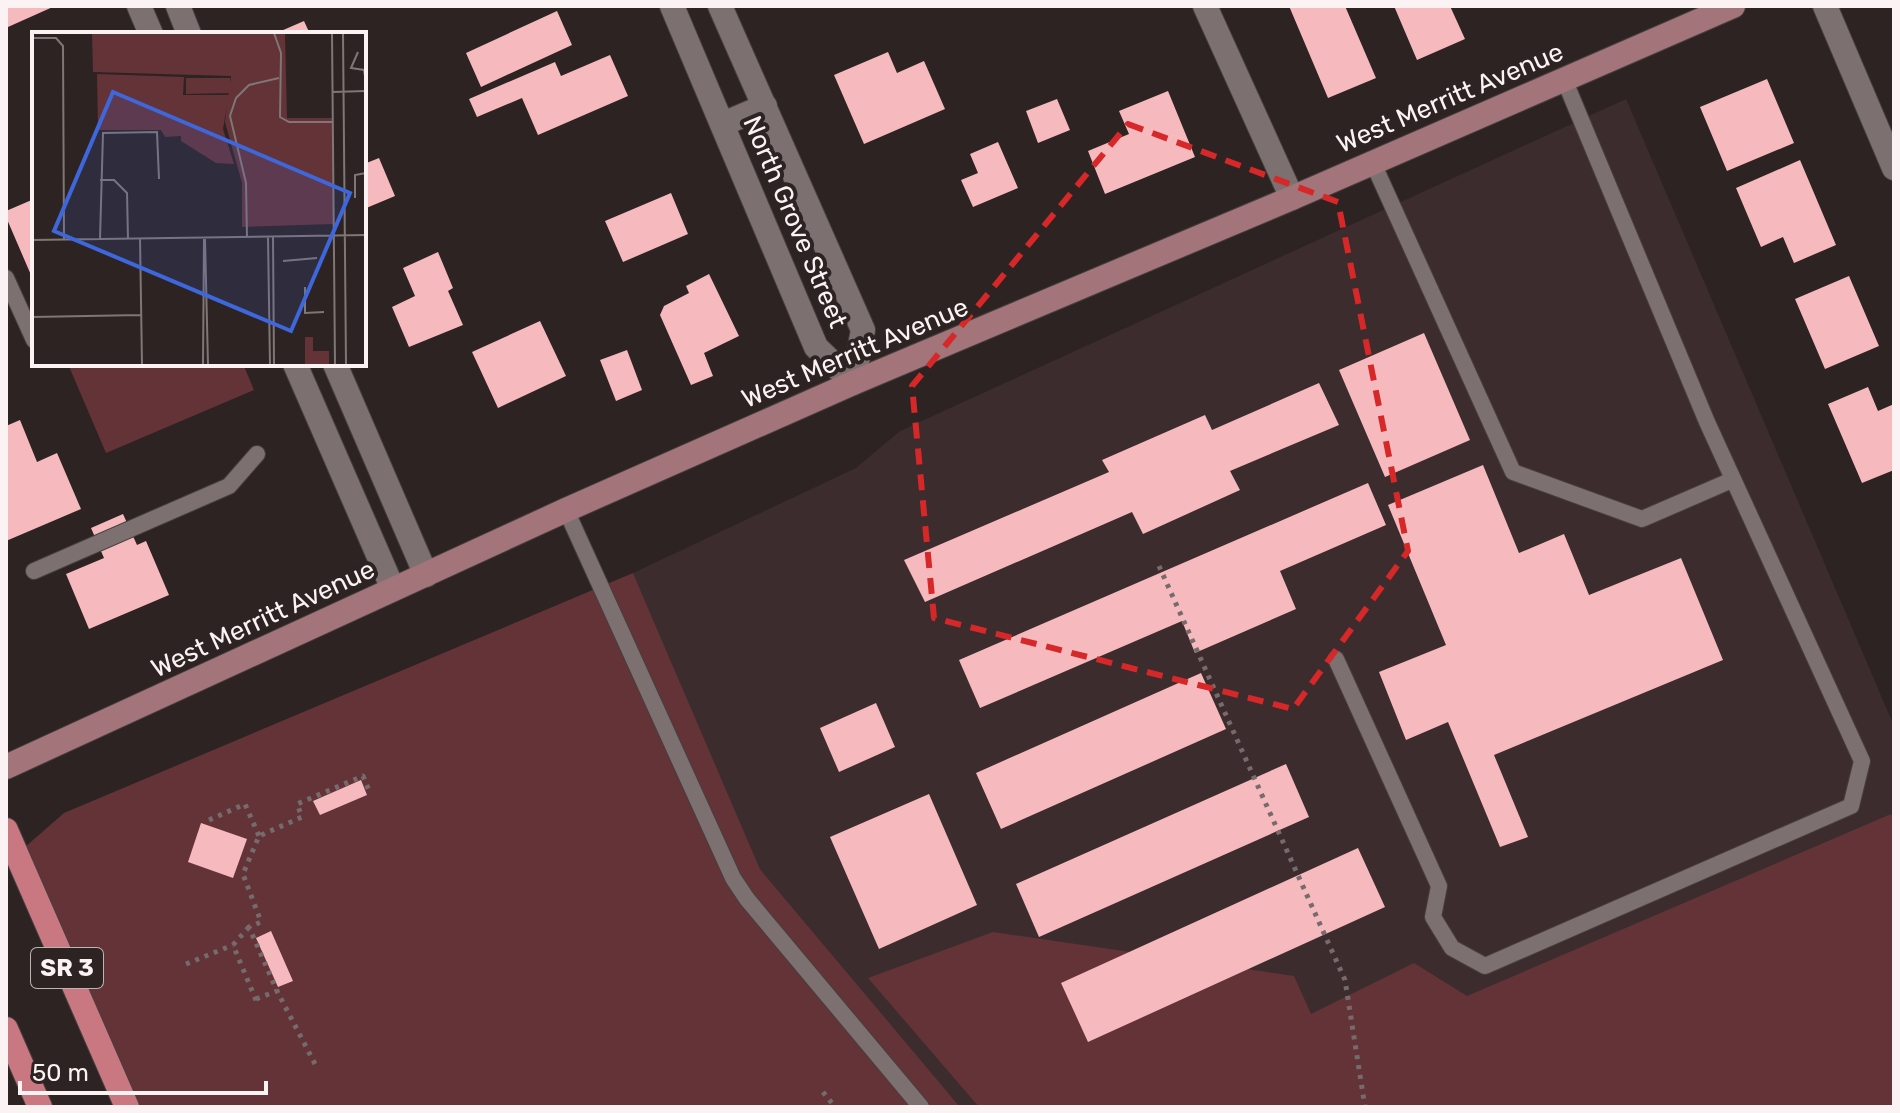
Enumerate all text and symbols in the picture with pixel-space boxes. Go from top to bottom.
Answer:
inset map [32,32,366,366]
street label: West Merritt Avenue [1332,36,1568,160]
street label: North Grove Street [736,111,854,333]
street label: West Merritt Avenue [737,291,973,415]
street label: West Merritt Avenue [146,554,380,684]
road number: SR 3 [31,948,103,988]
scale bar [20,1045,266,1095]
text: 50 m [32,1059,89,1087]

